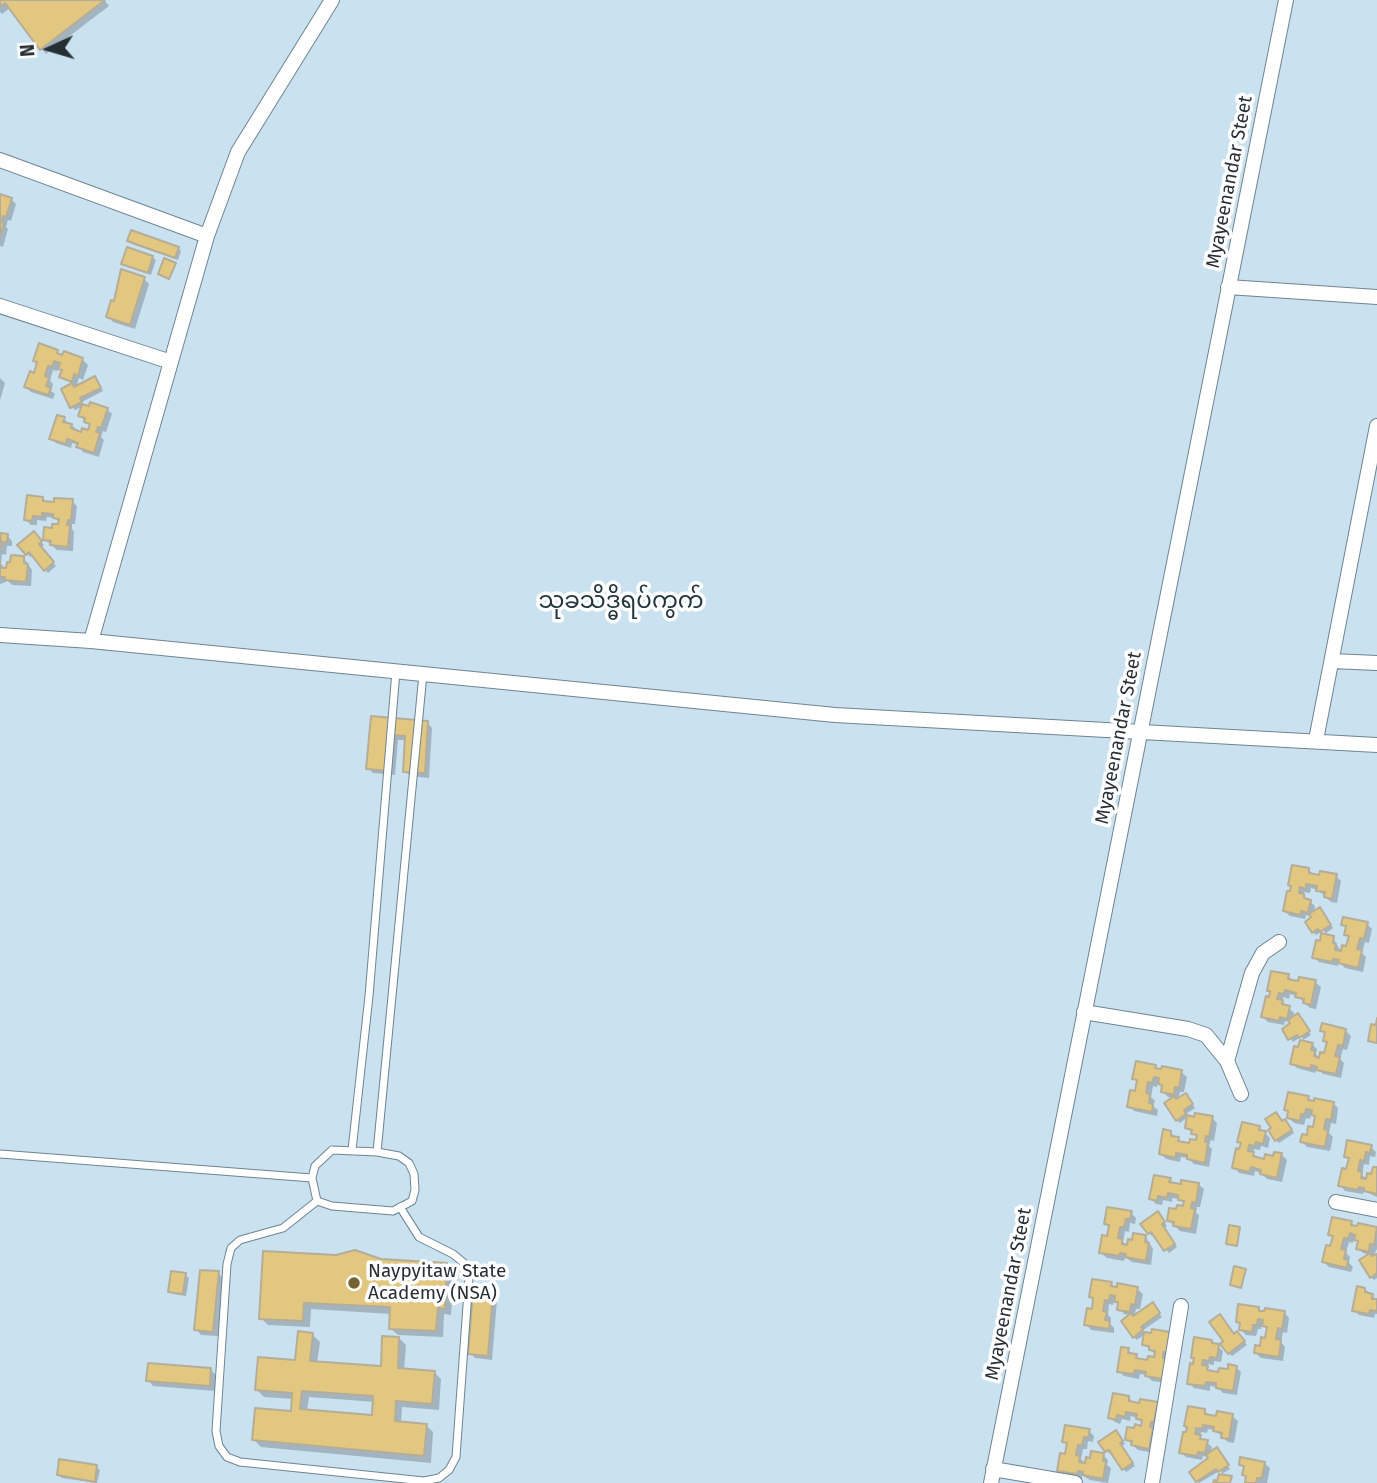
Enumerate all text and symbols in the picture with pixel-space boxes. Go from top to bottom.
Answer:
north arrow [14,14,84,84]
text: N [16,43,39,58]
street label: Myayeenandar Steet [1202,94,1258,270]
district label: သုခသိဒ္ဓိရပ်ကွက် [538,588,704,616]
street label: Myayeenandar Steet [1091,650,1147,826]
street label: Myayeenandar Steet [981,1206,1037,1382]
place label: Naypyitaw State Academy (NSA) [368,1261,506,1305]
marker: Naypyitaw State Academy (NSA) [346,1275,362,1291]

